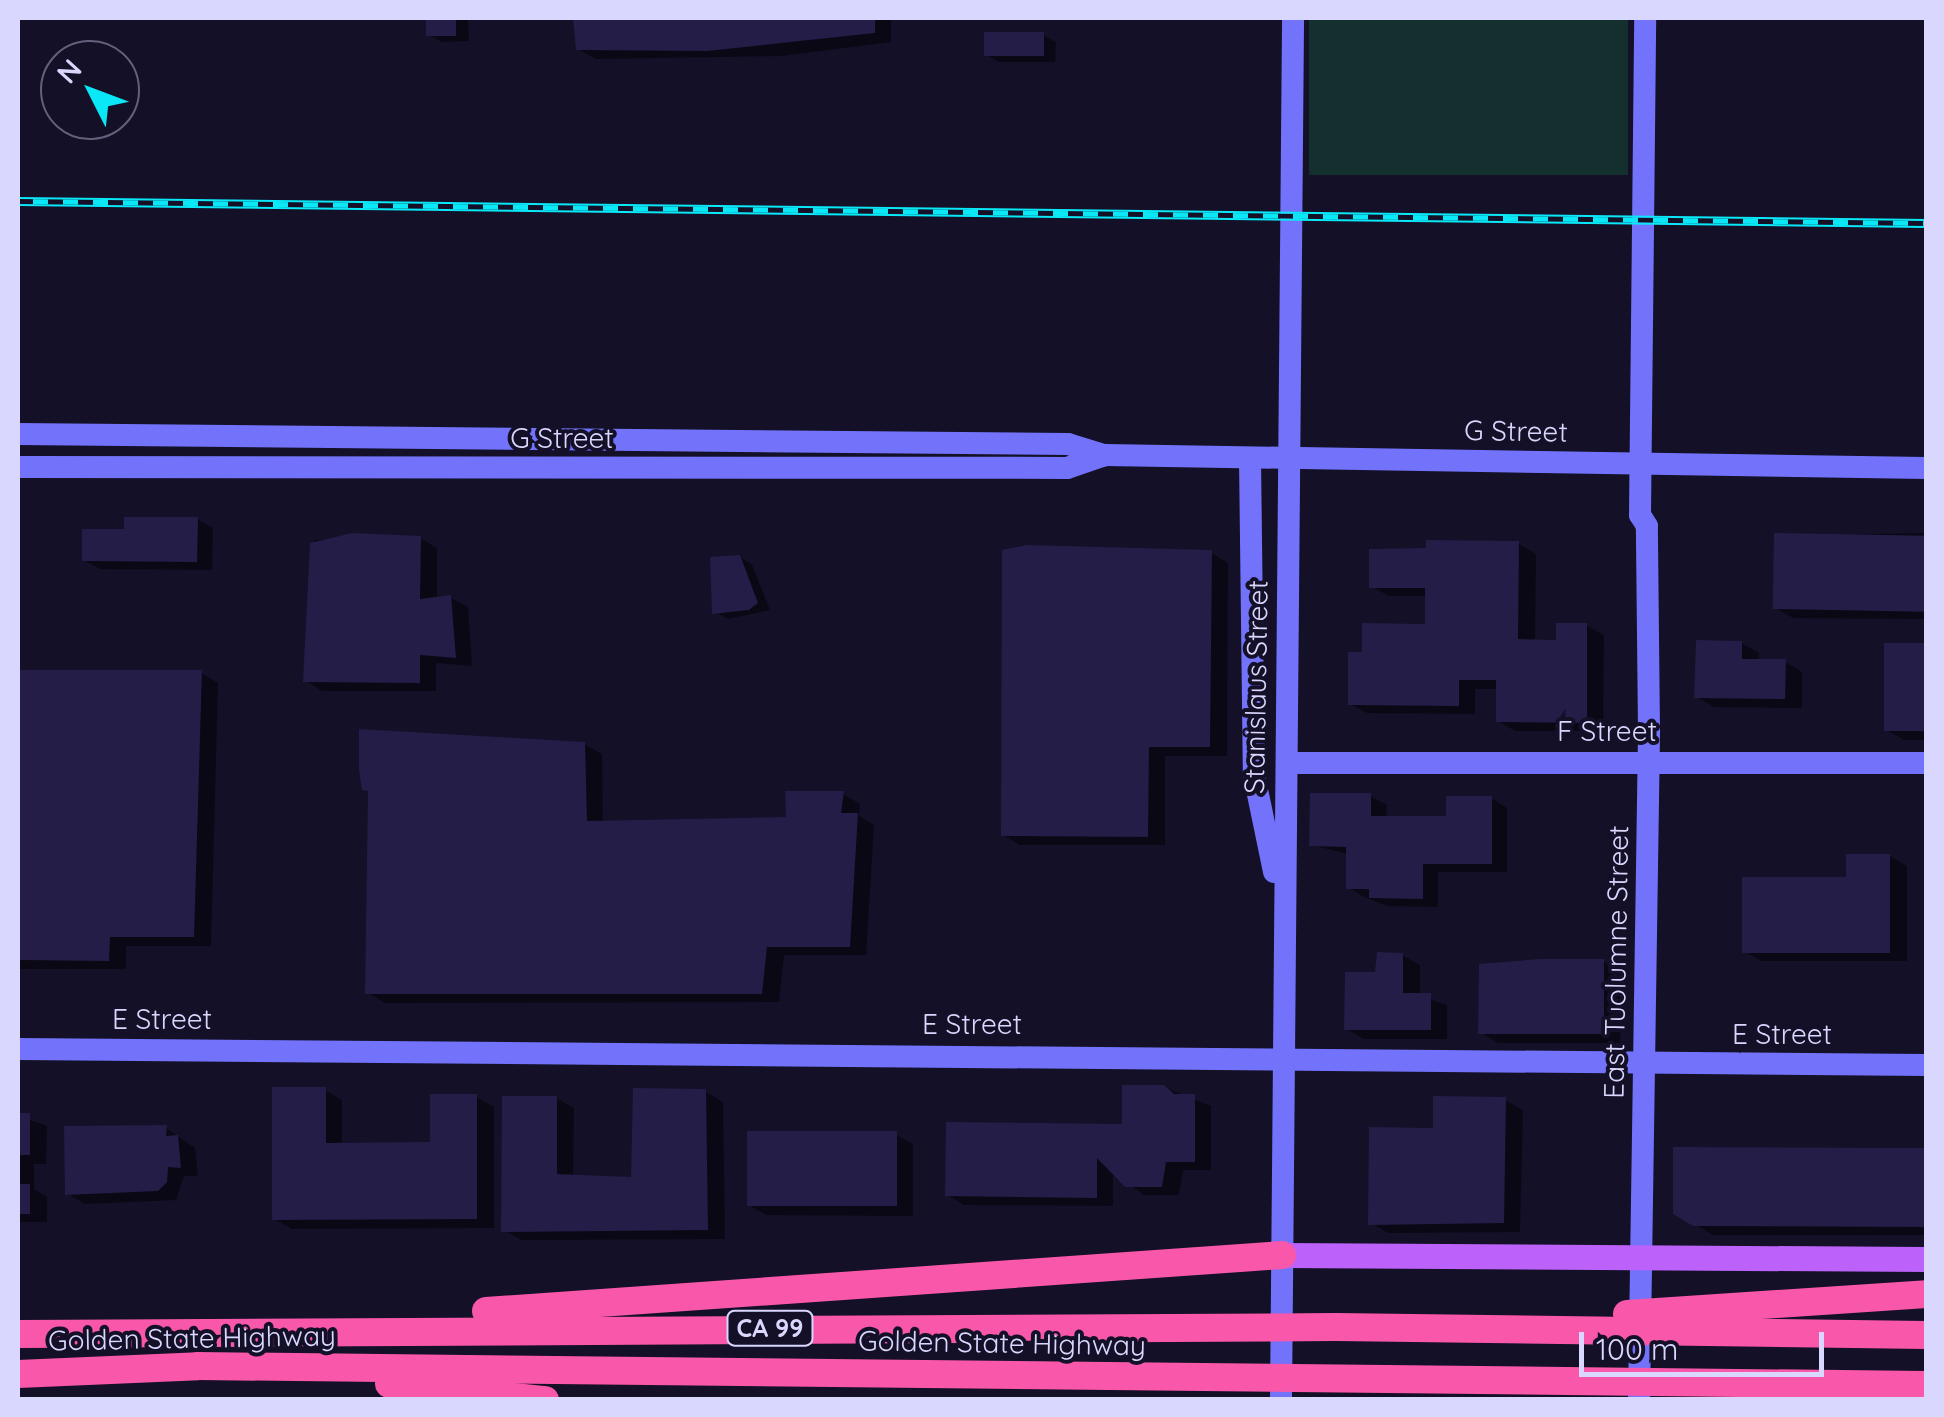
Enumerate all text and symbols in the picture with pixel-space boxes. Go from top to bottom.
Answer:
north arrow [40,40,140,140]
text: N [49,52,89,90]
street label: G Street [1464,413,1568,449]
street label: G Street [510,421,614,455]
street label: Stanislaus Street [1237,580,1275,794]
street label: F Street [1557,714,1657,748]
street label: East Tuolumne Street [1597,825,1635,1099]
street label: E Street [112,1002,212,1036]
street label: E Street [922,1007,1022,1041]
street label: E Street [1732,1017,1832,1051]
road number: CA 99 [725,1308,815,1348]
scale bar [1584,1312,1829,1374]
street label: Golden State Highway [48,1319,336,1357]
street label: Golden State Highway [858,1324,1146,1362]
text: 100 m [1596,1330,1678,1368]

